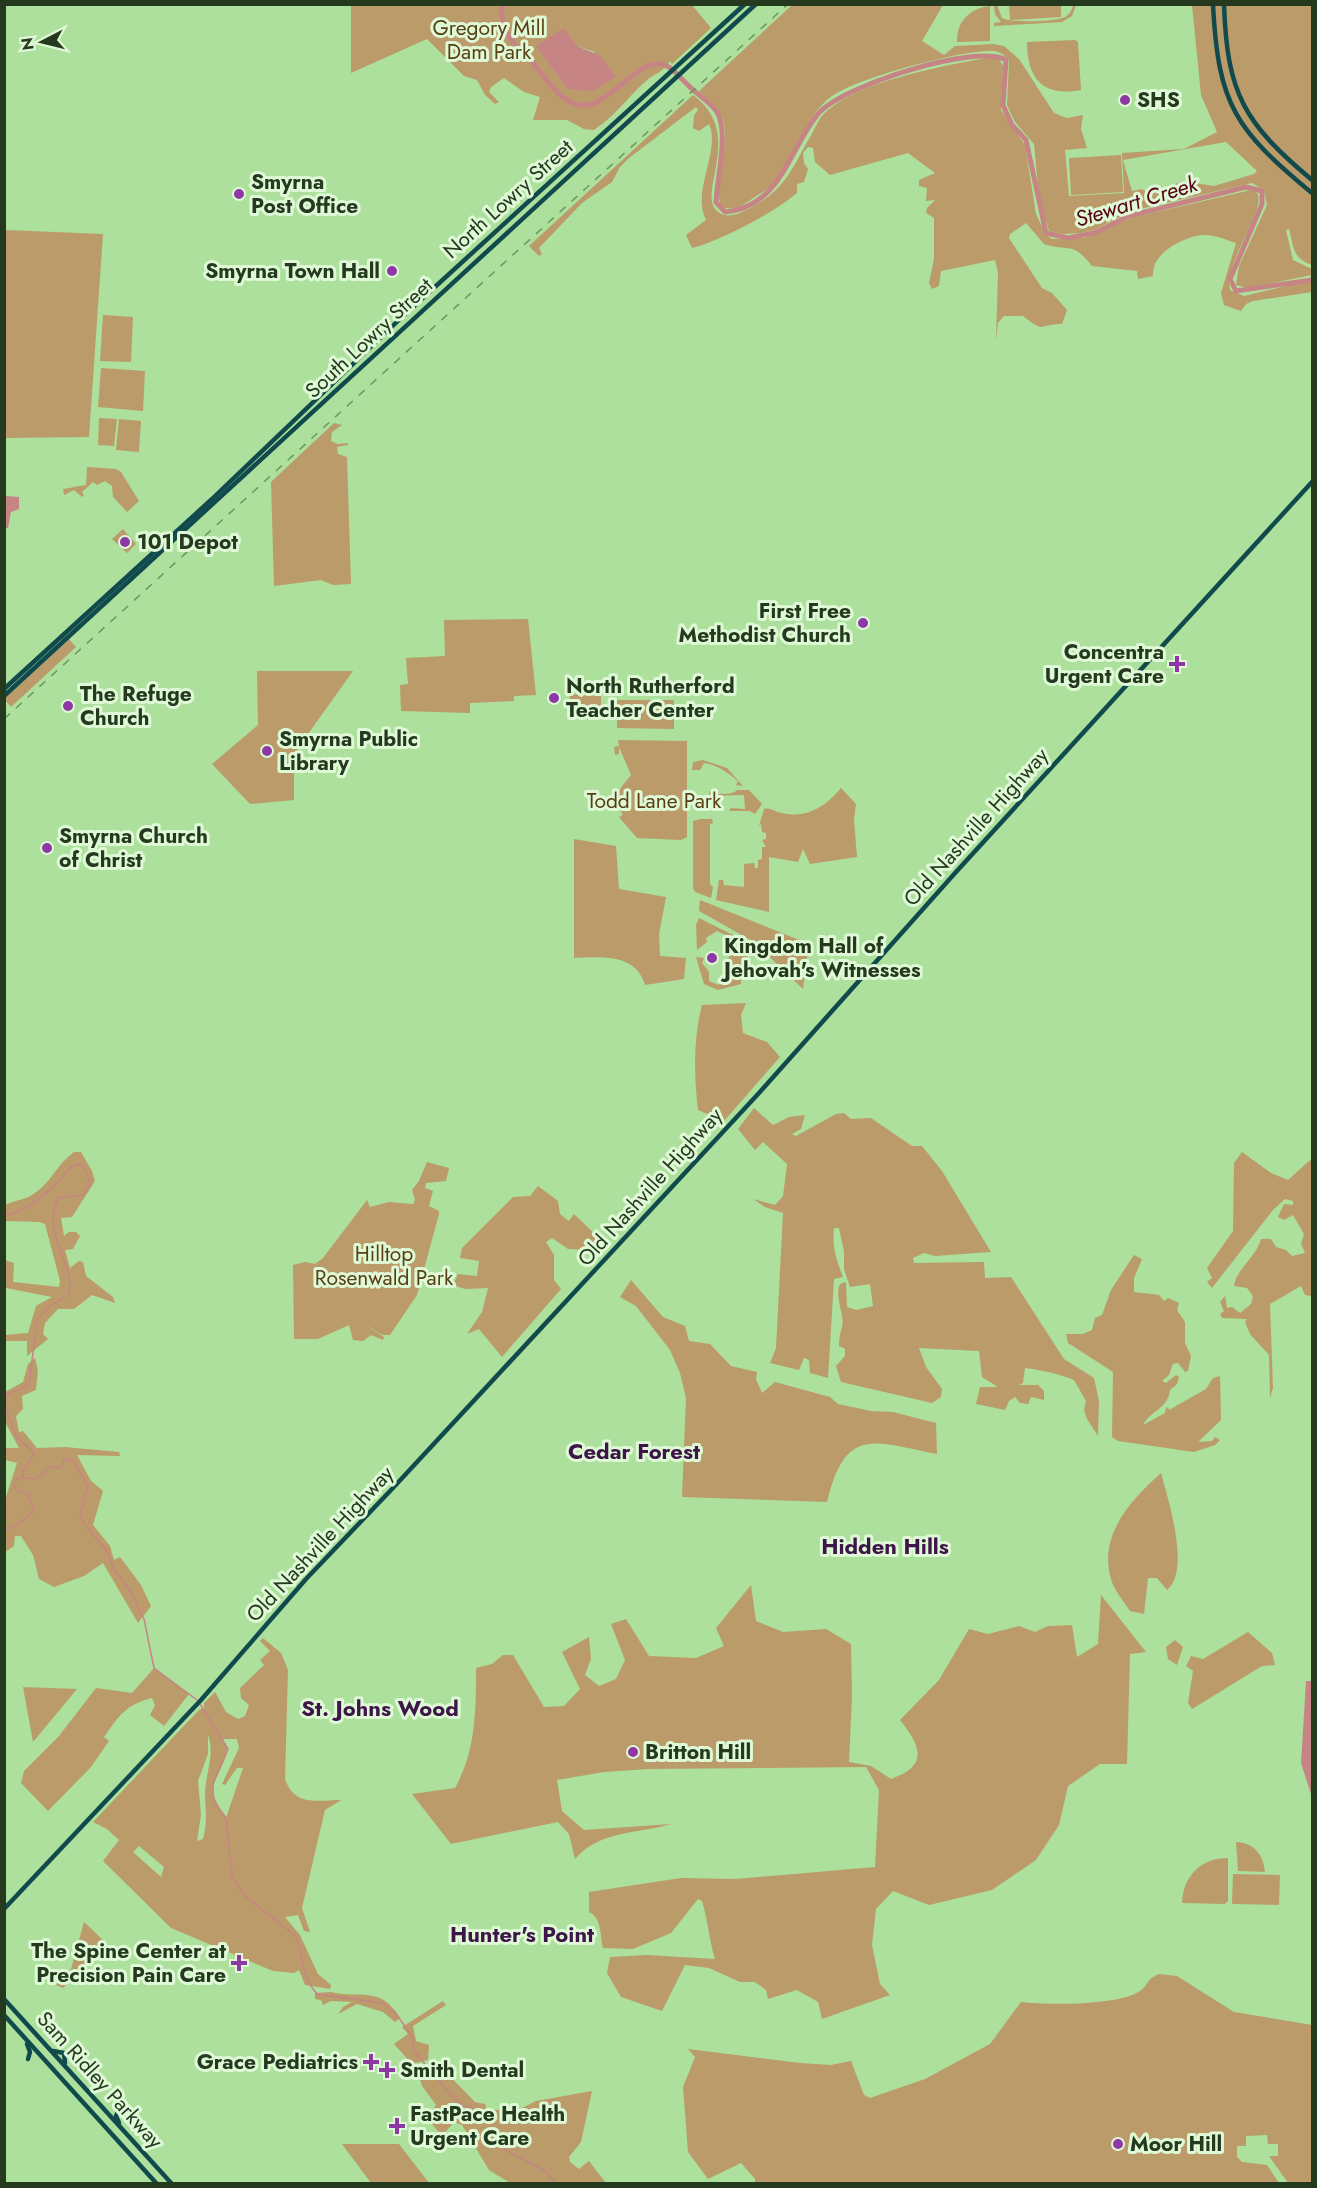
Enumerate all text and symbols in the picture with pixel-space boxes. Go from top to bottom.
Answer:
north arrow [12,12,72,72]
park label: Gregory Mill Dam Park [433,13,545,67]
text: N [15,36,40,51]
place label: SHS [1137,85,1180,115]
marker: SHS [1118,93,1132,107]
street label: North Lowry Street [436,132,580,266]
place label: Smyrna Post Office [251,167,358,221]
water label: Stewart Creek [1071,167,1203,235]
marker: Smyrna Post Office [232,187,246,201]
place label: Smyrna Town Hall [205,256,380,286]
marker: Smyrna Town Hall [385,264,399,278]
street label: South Lowry Street [299,271,439,405]
place label: 101 Depot [137,527,238,557]
marker: 101 Depot [118,535,132,549]
place label: First Free Methodist Church [679,596,851,650]
marker: First Free Methodist Church [856,616,870,630]
place label: Concentra Urgent Care [1045,637,1164,691]
marker: Concentra Urgent Care [1168,655,1186,673]
place label: North Rutherford Teacher Center [566,671,735,725]
place label: The Refuge Church [80,679,192,733]
marker: North Rutherford Teacher Center [547,691,561,705]
marker: The Refuge Church [61,699,75,713]
place label: Smyrna Public Library [279,724,418,778]
street label: Old Nashville Highway [897,741,1056,913]
marker: Smyrna Public Library [260,744,274,758]
park label: Todd Lane Park [587,786,722,816]
place label: Smyrna Church of Christ [59,821,208,875]
marker: Smyrna Church of Christ [40,841,54,855]
place label: Kingdom Hall of Jehovah's Witnesses [720,931,921,985]
marker: Kingdom Hall of Jehovah's Witnesses [705,951,719,965]
street label: Old Nashville Highway [571,1101,730,1273]
park label: Hilltop Rosenwald Park [315,1239,454,1293]
district label: Cedar Forest [568,1435,700,1467]
street label: Old Nashville Highway [240,1459,401,1629]
district label: Hidden Hills [821,1530,949,1562]
district label: St. Johns Wood [301,1692,459,1724]
place label: Britton Hill [645,1737,751,1767]
marker: Britton Hill [626,1745,640,1759]
district label: Hunter's Point [450,1918,594,1950]
place label: The Spine Center at Precision Pain Care [31,1936,226,1990]
marker: The Spine Center at Precision Pain Care [230,1954,248,1972]
street label: Sam Ridley Parkway [30,2005,170,2156]
place label: Grace Pediatrics [197,2047,358,2077]
marker: Grace Pediatrics [362,2053,380,2071]
place label: Smith Dental [400,2055,524,2085]
marker: Smith Dental [378,2061,396,2079]
place label: FastPace Health Urgent Care [410,2099,565,2153]
marker: FastPace Health Urgent Care [388,2117,406,2135]
place label: Moor Hill [1130,2129,1222,2159]
marker: Moor Hill [1111,2137,1125,2151]

